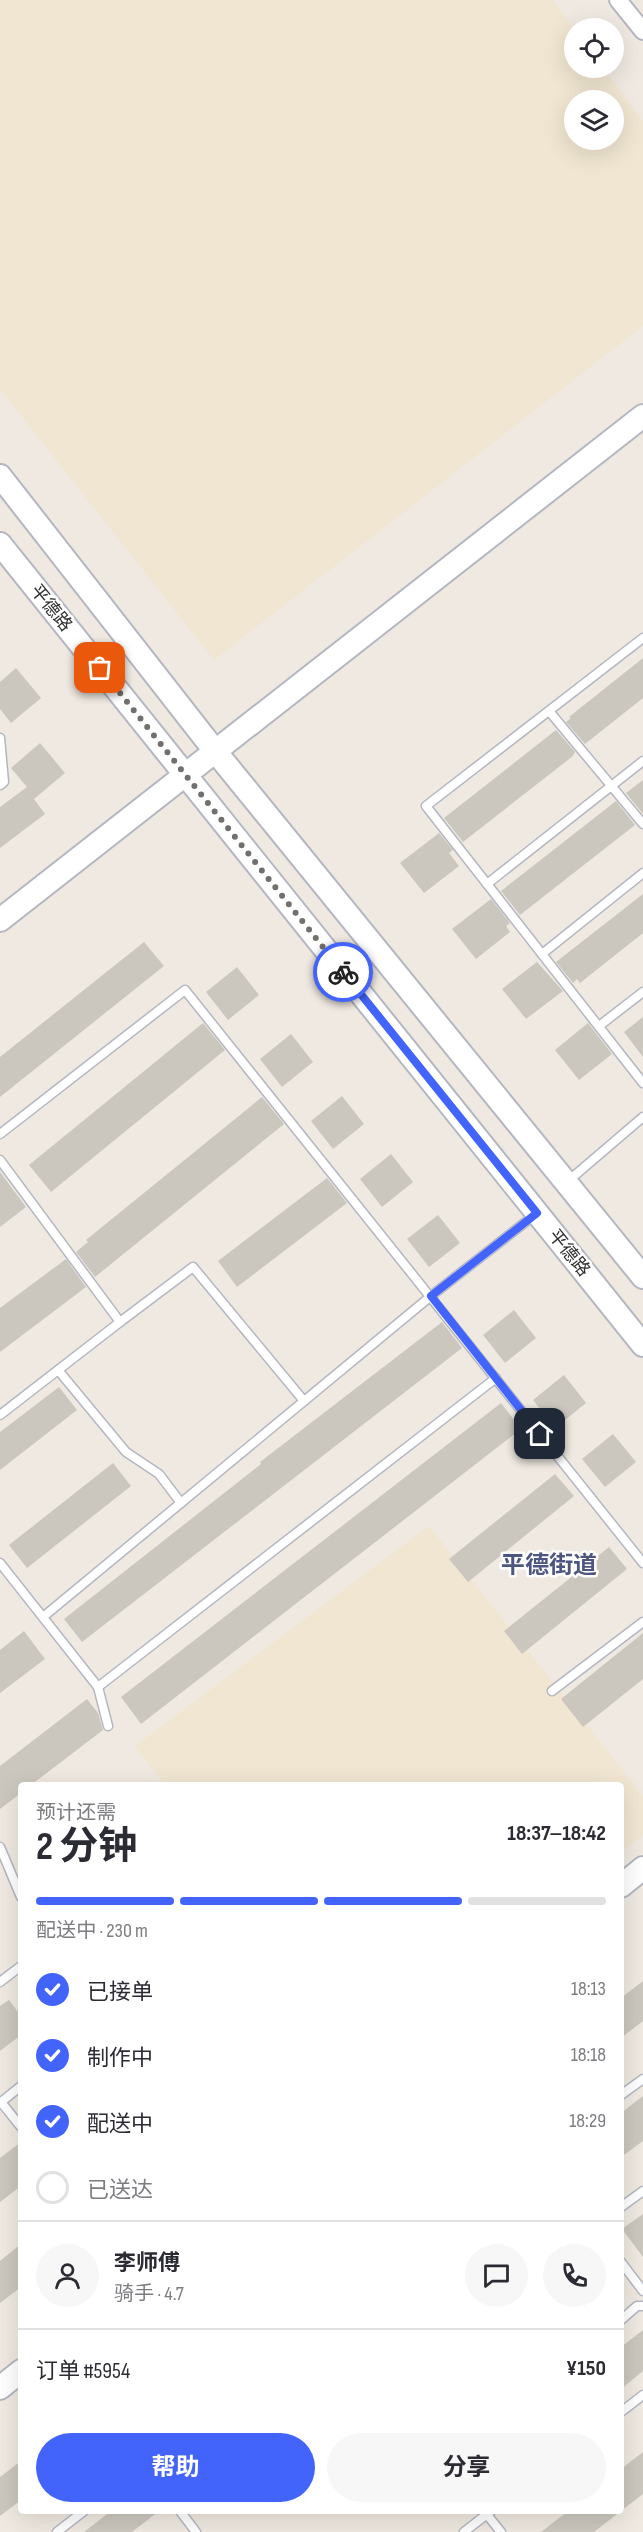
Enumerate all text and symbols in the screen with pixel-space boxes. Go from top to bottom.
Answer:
map controls [564,18,624,150]
button: locate [564,18,624,78]
button: layers [564,90,624,150]
street label: 平德路 [26,580,76,636]
pin [74,642,125,693]
icon: bag [83,651,116,684]
courier [313,942,373,1002]
icon: bike [327,956,360,989]
street label: 平德路 [544,1225,594,1281]
pin [514,1408,565,1459]
icon: home [523,1417,556,1450]
district label: 平德街道 [501,1551,597,1580]
text: 预计还需 [36,1801,116,1825]
text: 18:37–18:42 [507,1820,606,1847]
text: 2 分钟 [36,1824,137,1871]
text: 配送中 · 230 m [36,1919,148,1943]
icon: check [36,1973,69,2006]
text: 18:13 [571,1977,606,2001]
text: 已接单 [87,1979,153,2006]
icon: check [36,2039,69,2072]
text: 18:18 [571,2043,606,2067]
text: 制作中 [87,2045,153,2072]
icon: check [36,2105,69,2138]
text: 18:29 [569,2109,606,2133]
text: 配送中 [87,2111,153,2138]
text: 已送达 [87,2177,153,2204]
button: person [36,2244,99,2307]
button: chat [465,2244,528,2307]
button: phone [543,2244,606,2307]
text: 李师傅 [114,2250,180,2277]
text: 骑手 · 4.7 [114,2282,184,2306]
text: ¥150 [566,2355,606,2382]
text: 订单 #5954 [36,2358,130,2385]
button: 帮助 [36,2433,315,2502]
button: 分享 [327,2433,606,2502]

